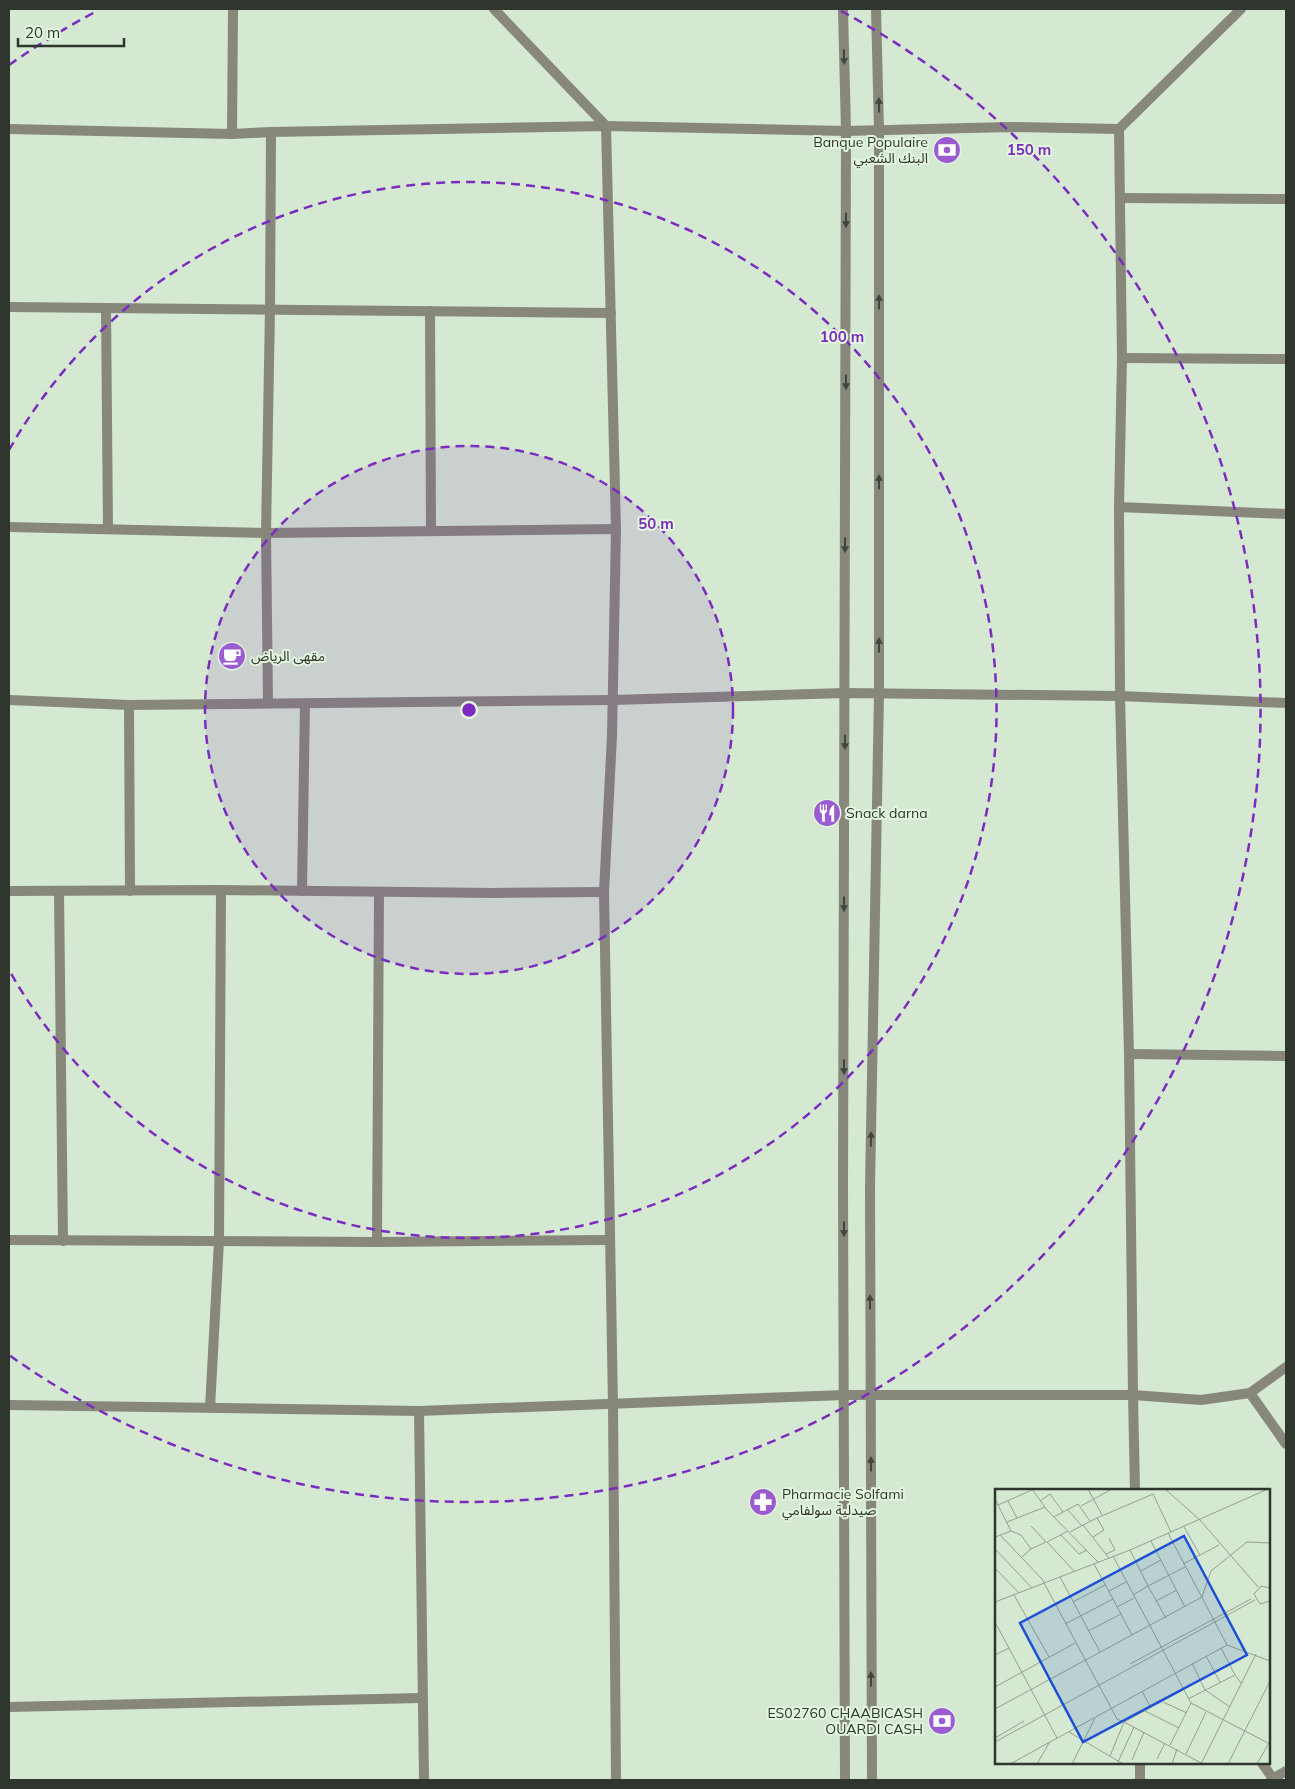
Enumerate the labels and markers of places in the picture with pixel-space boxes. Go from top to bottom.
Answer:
place label: Banque Populaire البنك الشعبي [813,133,928,169]
bank icon: Banque Populaire البنك الشعبي [932,135,962,165]
cafe icon: مقهى الرياض [217,641,247,671]
place label: مقهى الرياض [251,647,325,665]
centre of rings [460,701,478,719]
restaurant icon: Snack darna [812,798,842,828]
place label: Snack darna [846,804,928,822]
place label: Pharmacie Solfami صيدلية سولفامي [782,1485,904,1521]
pharmacy icon: Pharmacie Solfami صيدلية سولفامي [748,1487,778,1517]
place label: ES02760 CHAABICASH OUARDI CASH [768,1704,923,1738]
bank icon: ES02760 CHAABICASH OUARDI CASH [927,1706,957,1736]

